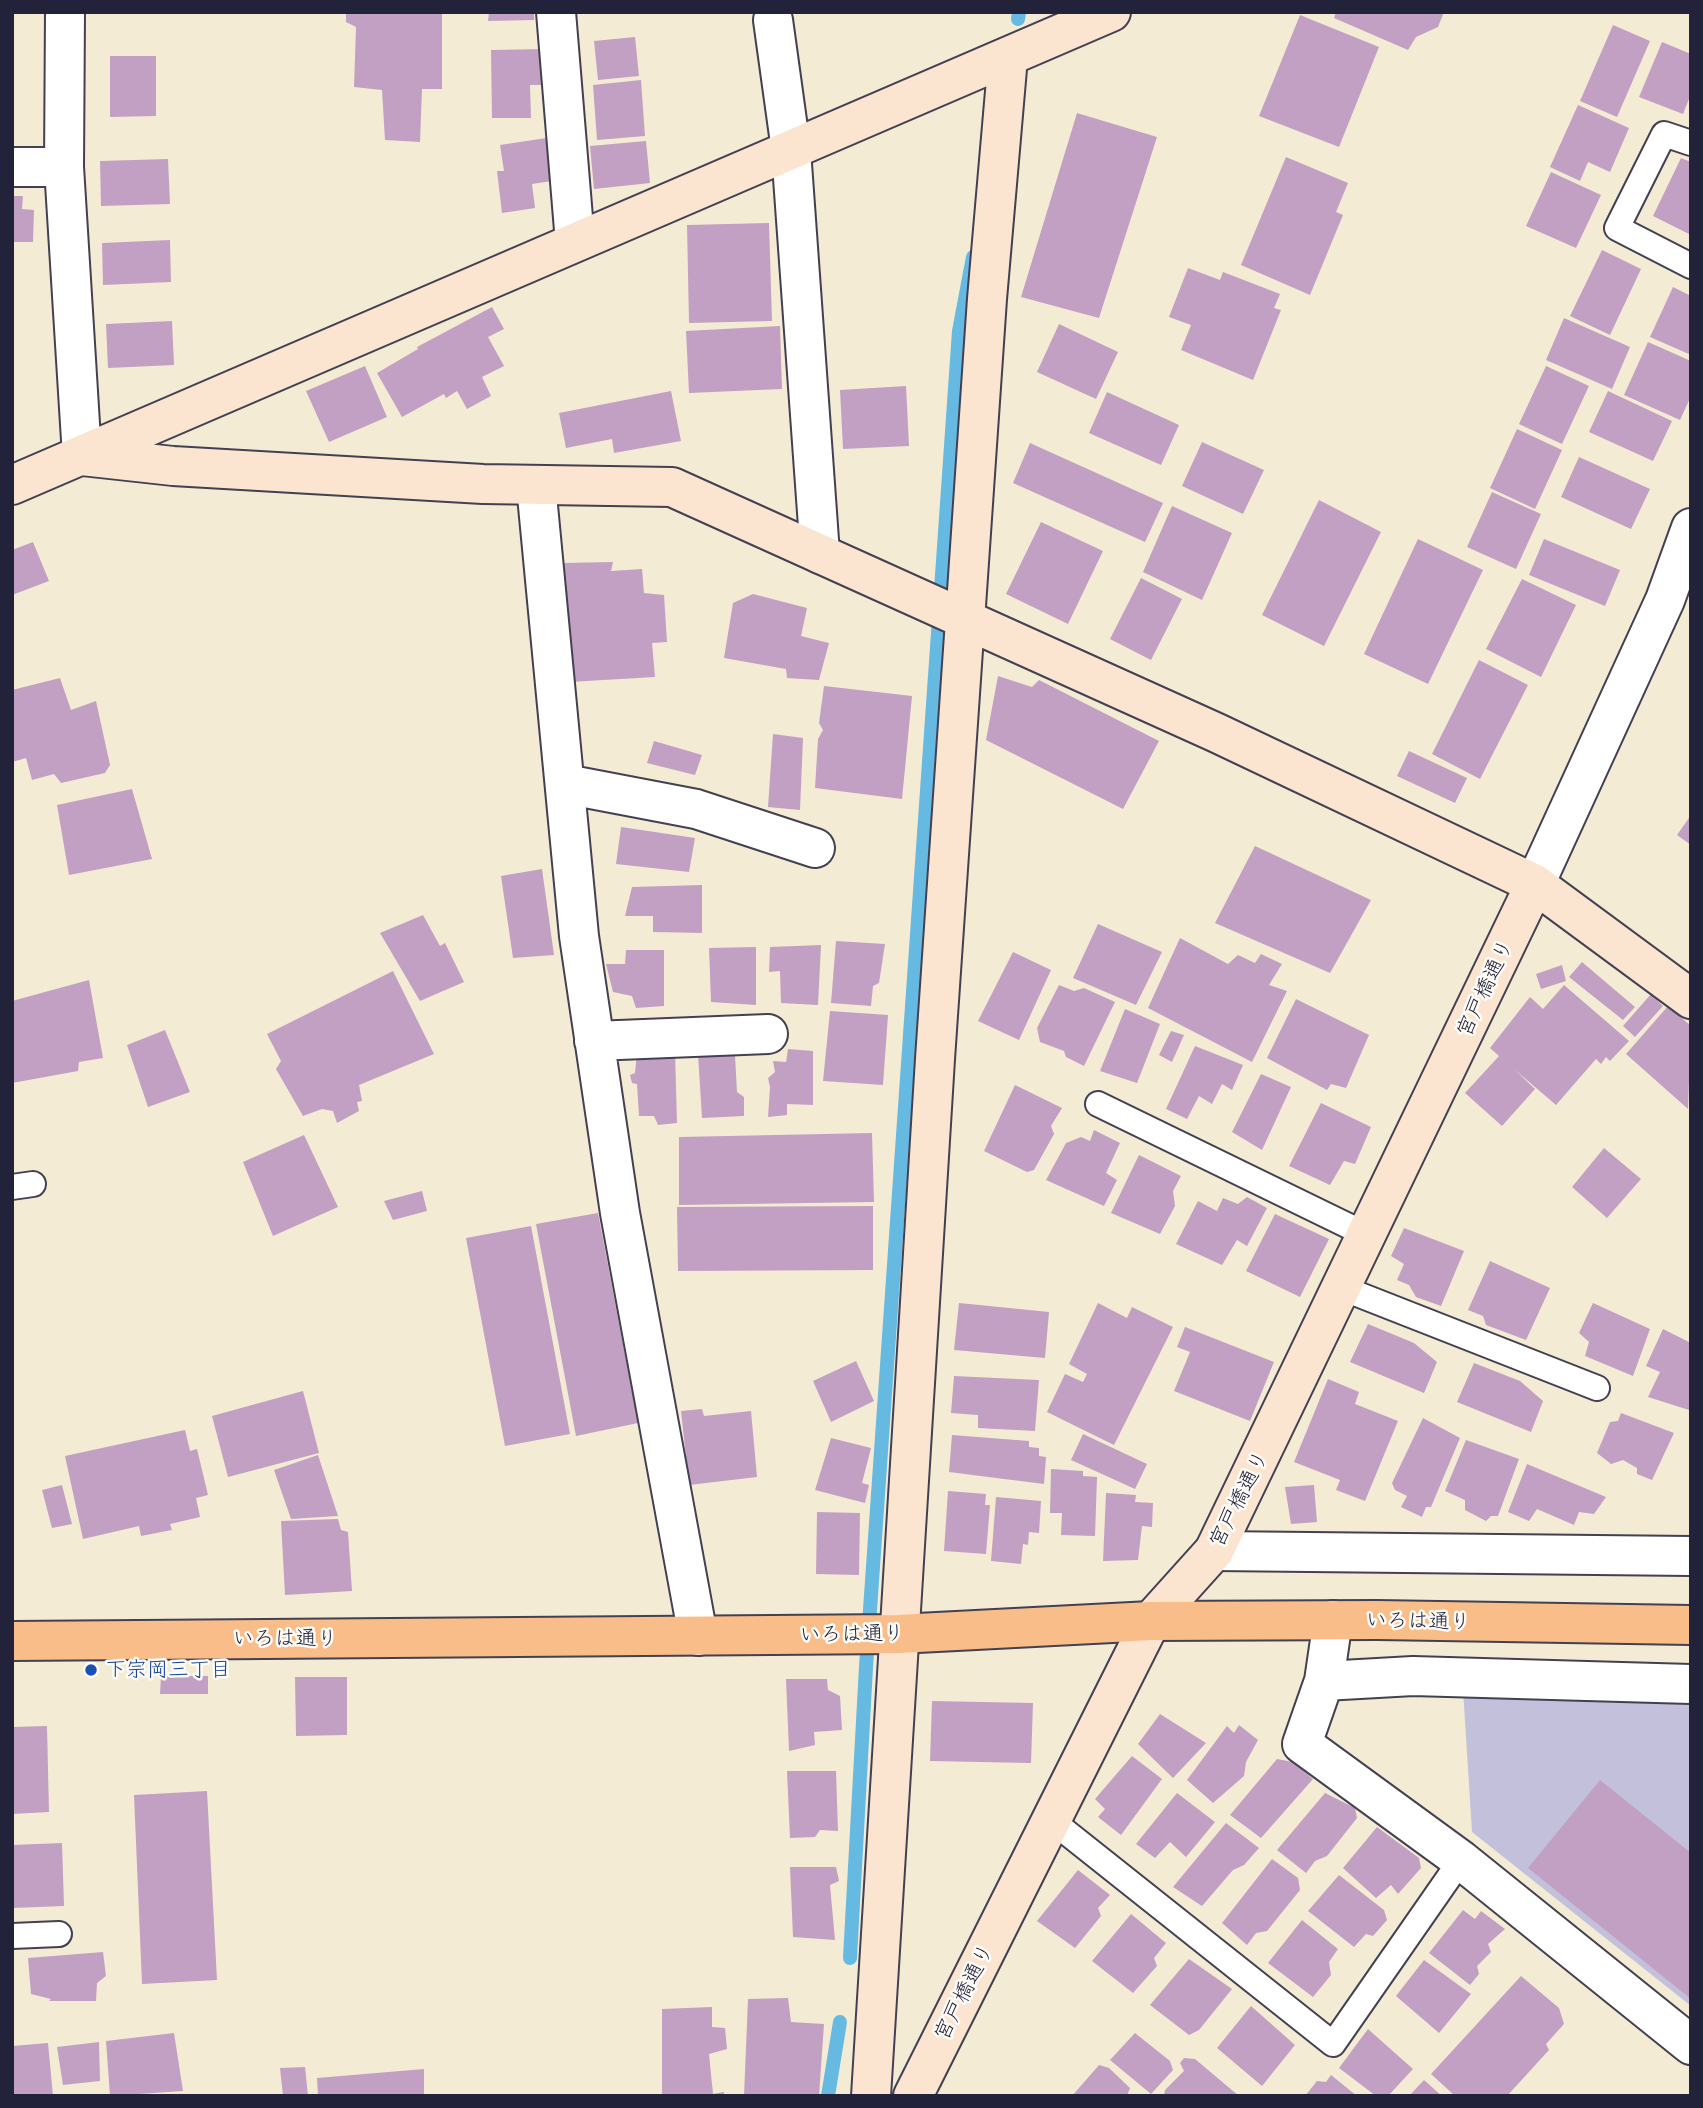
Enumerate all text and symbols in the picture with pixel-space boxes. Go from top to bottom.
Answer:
street label: 宮戸橋通り [1451,935,1519,1041]
street label: 宮戸橋通り [1204,1447,1274,1551]
street label: いろは通り [1365,1607,1471,1635]
street label: いろは通り [799,1620,905,1648]
street label: いろは通り [233,1626,337,1652]
place label: 下宗岡三丁目 [105,1657,231,1683]
marker: 下宗岡三丁目 [83,1662,99,1678]
street label: 宮戸橋通り [929,1940,999,2044]

